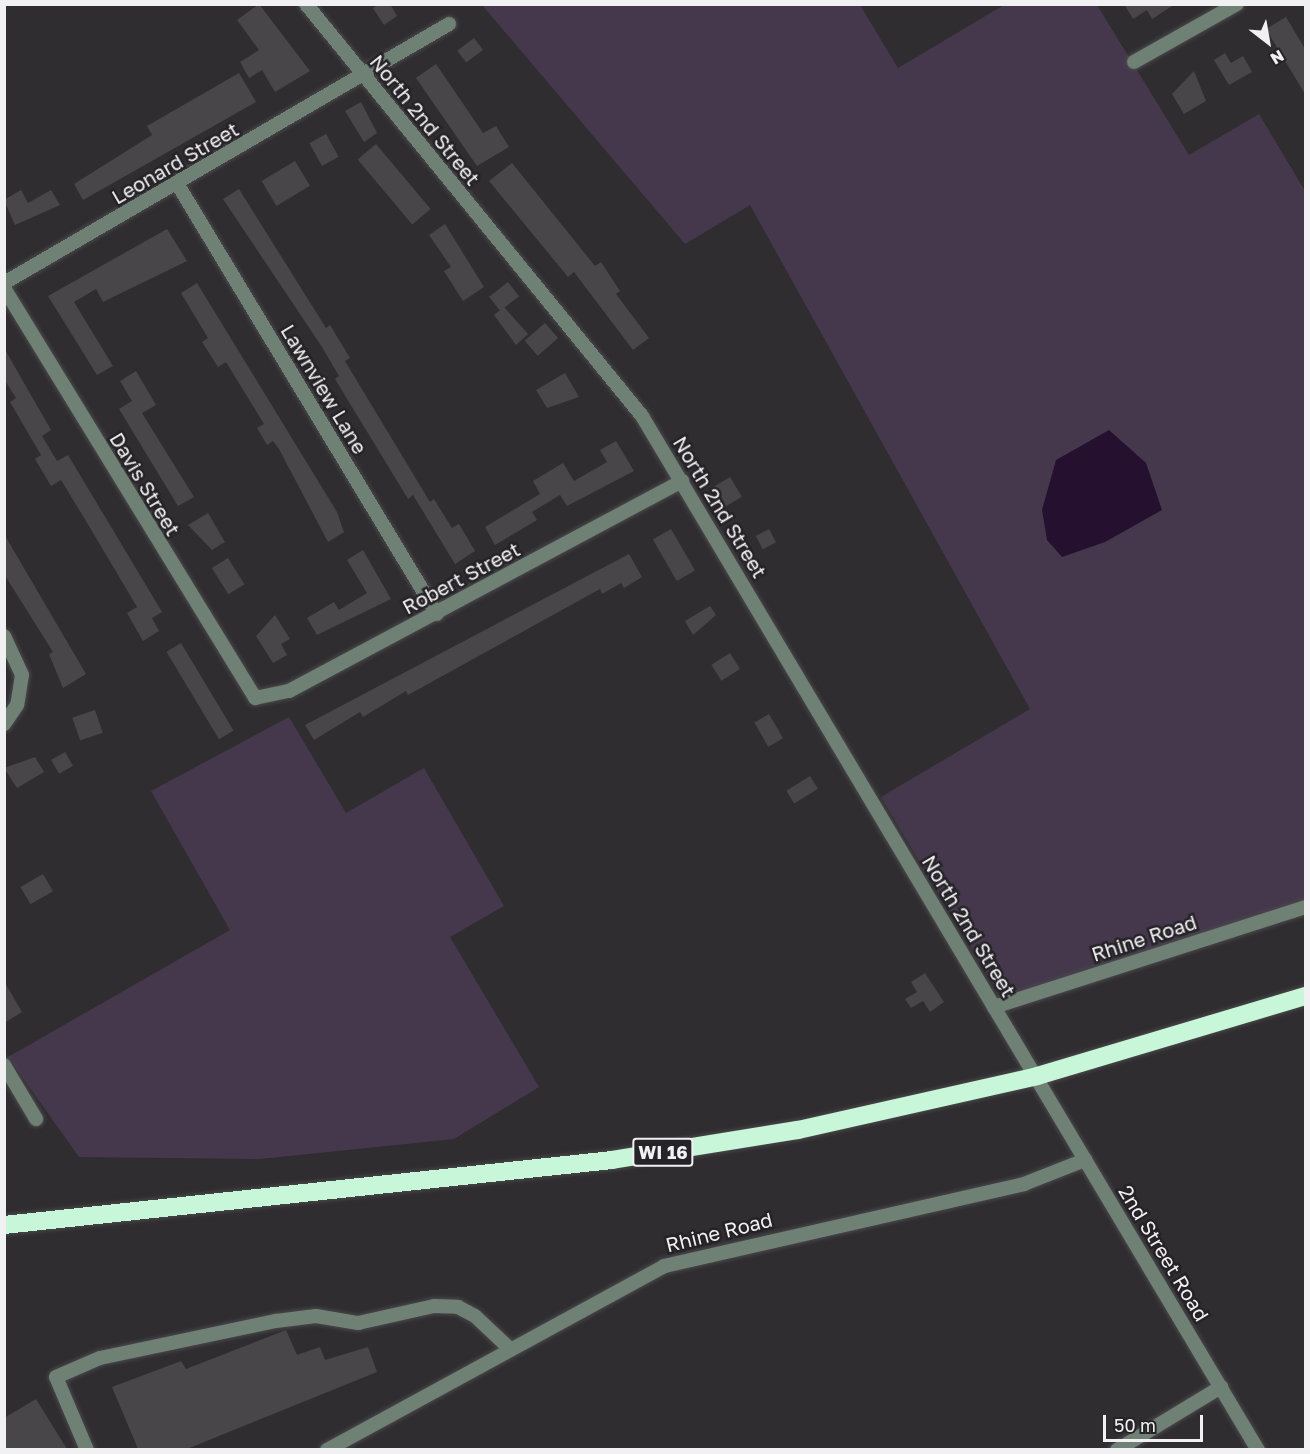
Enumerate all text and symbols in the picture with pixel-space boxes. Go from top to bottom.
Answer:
north arrow [1238,12,1298,72]
text: N [1267,46,1288,69]
street label: North 2nd Street [365,50,485,190]
street label: Leonard Street [107,117,243,209]
street label: Lawnview Lane [276,320,372,458]
street label: Davis Street [105,428,185,540]
street label: North 2nd Street [668,432,772,582]
street label: Robert Street [398,537,524,619]
street label: North 2nd Street [917,851,1021,1001]
street label: Rhine Road [1088,910,1200,966]
road number: WI 16 [632,1137,694,1167]
street label: 2nd Street Road [1114,1181,1214,1325]
street label: Rhine Road [663,1207,775,1257]
scale bar [1106,1403,1206,1441]
text: 50 m [1114,1414,1156,1436]

